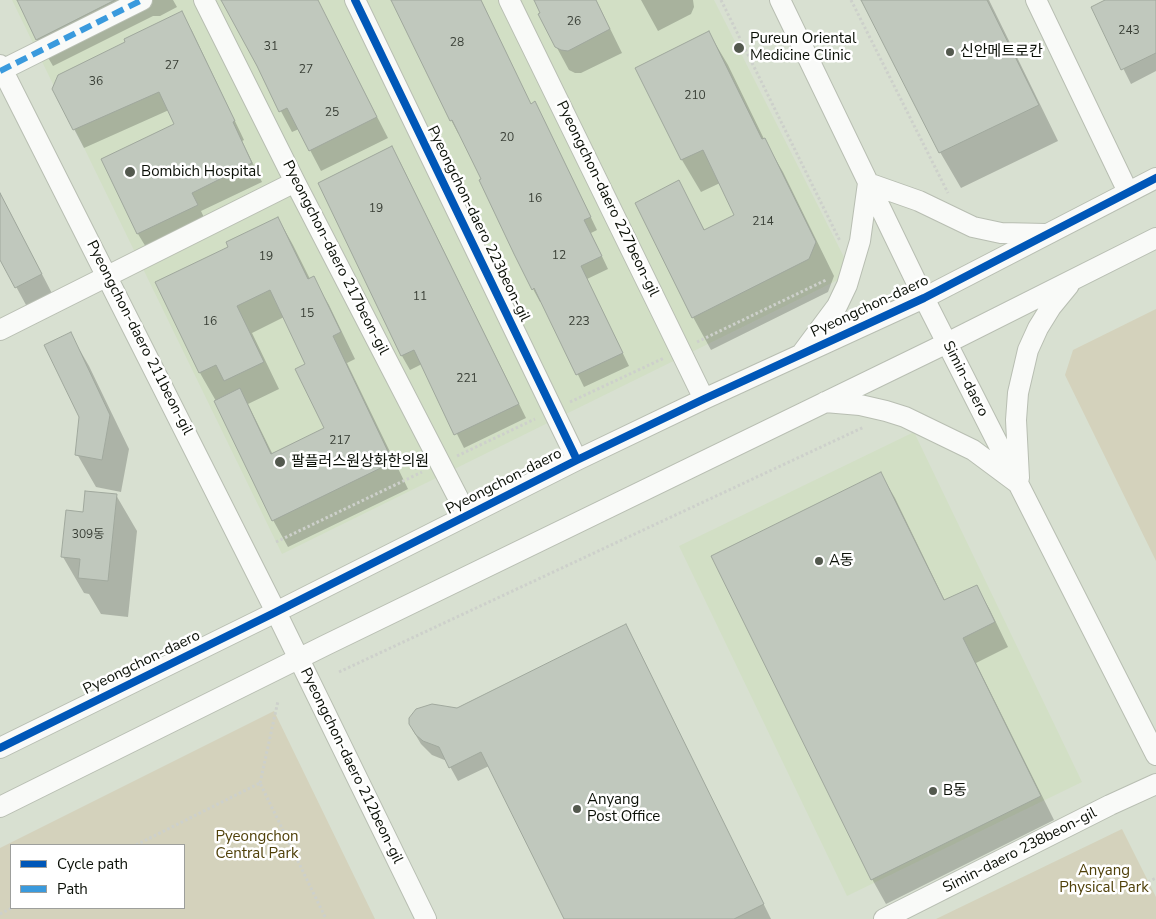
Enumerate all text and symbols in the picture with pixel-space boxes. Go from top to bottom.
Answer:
house number: 26 [567,15,581,29]
house number: 243 [1118,24,1140,38]
place label: Pureun Oriental Medicine Clinic [750,30,856,65]
house number: 28 [450,36,464,50]
house number: 31 [264,40,278,54]
marker: Pureun Oriental Medicine Clinic [732,41,746,55]
place label: 신안메트로칸 [960,43,1043,61]
marker: 신안메트로칸 [944,46,956,58]
house number: 27 [165,59,179,73]
house number: 27 [299,63,313,77]
house number: 36 [89,75,103,89]
house number: 210 [684,89,706,103]
street label: Pyeongchon-daero 227beon-gil [552,98,662,300]
house number: 25 [325,106,339,120]
street label: Pyeongchon-daero 223beon-gil [423,123,533,325]
house number: 20 [500,131,514,145]
street label: Pyeongchon-daero 217beon-gil [278,158,392,358]
place label: Bombich Hospital [141,163,261,181]
marker: Bombich Hospital [123,165,137,179]
house number: 16 [528,192,542,206]
house number: 19 [369,202,383,216]
house number: 214 [752,215,774,229]
street label: Pyeongchon-daero 211beon-gil [82,238,196,438]
house number: 12 [552,249,566,263]
house number: 19 [259,250,273,264]
street label: Pyeongchon-daero [808,272,932,342]
house number: 11 [413,290,427,304]
house number: 15 [300,307,314,321]
house number: 16 [203,315,217,329]
house number: 223 [568,315,590,329]
street label: Simin-daero [938,338,992,420]
house number: 221 [456,372,478,386]
house number: 217 [329,434,351,448]
street label: Pyeongchon-daero [443,445,565,519]
place label: 팔플러스원상화한의원 [291,453,429,471]
marker: 팔플러스원상화한의원 [273,455,287,469]
house number: 309동 [72,528,104,542]
place label: A동 [829,552,854,570]
marker: A동 [813,555,825,567]
street label: Pyeongchon-daero [81,627,203,699]
street label: Pyeongchon-daero 212beon-gil [296,665,406,867]
place label: B동 [943,782,967,800]
marker: B동 [927,785,939,797]
place label: Anyang Post Office [587,791,660,826]
marker: Anyang Post Office [571,803,583,815]
street label: Simin-daero 238beon-gil [940,804,1100,898]
park label: Pyeongchon Central Park [215,828,299,863]
legend [10,844,185,909]
text: Cycle path [57,854,128,874]
park label: Anyang Physical Park [1059,862,1149,897]
text: Path [57,879,88,899]

